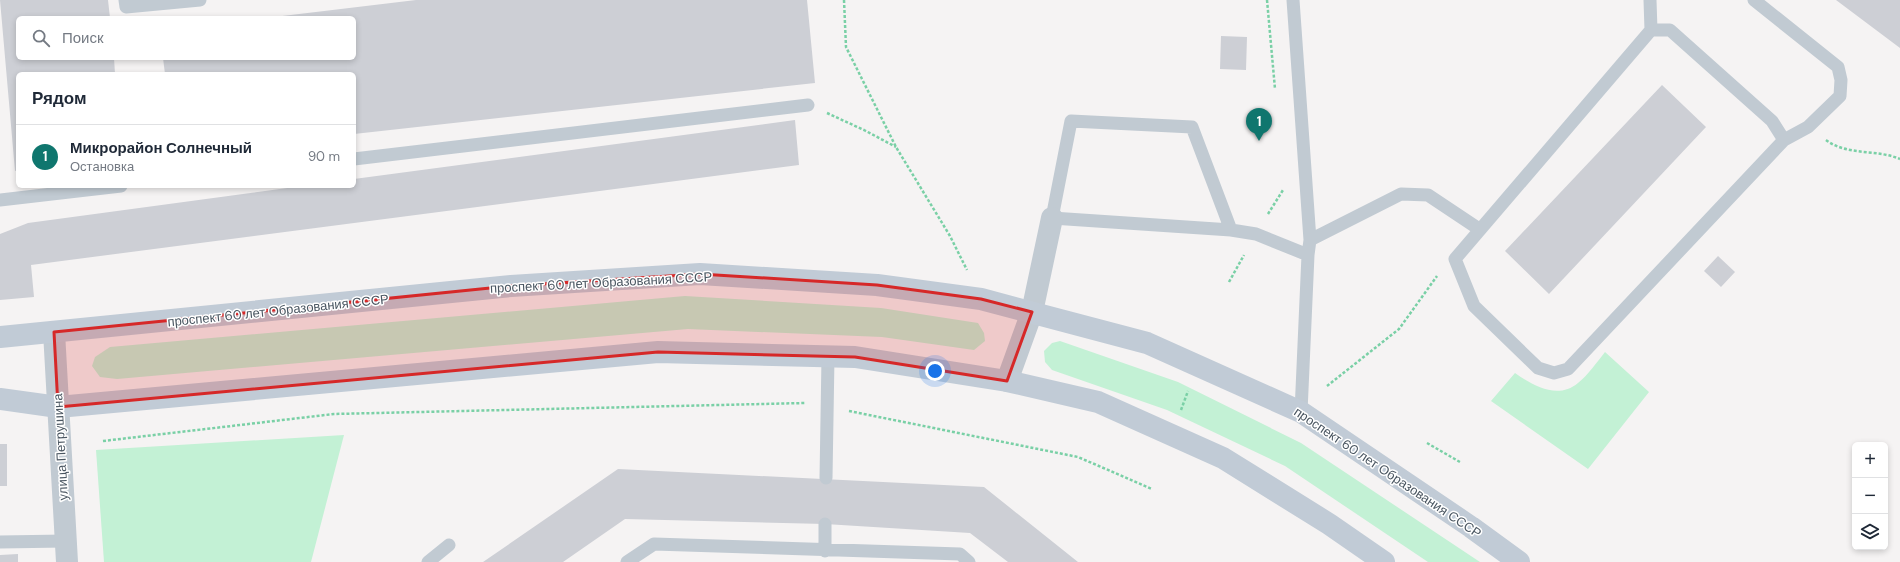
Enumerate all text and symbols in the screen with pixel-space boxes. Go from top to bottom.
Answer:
search box [16,16,356,60]
icon: search [30,27,52,49]
text: Поиск [62,28,104,48]
text: Рядом [32,87,87,109]
pin: 1 [1246,108,1272,141]
text: Микрорайон Солнечный [70,138,252,158]
text: 1 [43,148,47,165]
text: 90 m [308,148,340,165]
text: Остановка [70,158,134,175]
street label: проспект 60 лет Образования СССР [489,268,713,297]
street label: проспект 60 лет Образования СССР [167,290,390,331]
your location [925,361,945,381]
street label: улица Петрушина [49,392,72,501]
street label: проспект 60 лет Образования СССР [1291,403,1485,542]
map controls [1852,442,1888,550]
button: + [1852,442,1888,478]
button: − [1852,478,1888,514]
button: layers [1852,514,1888,550]

